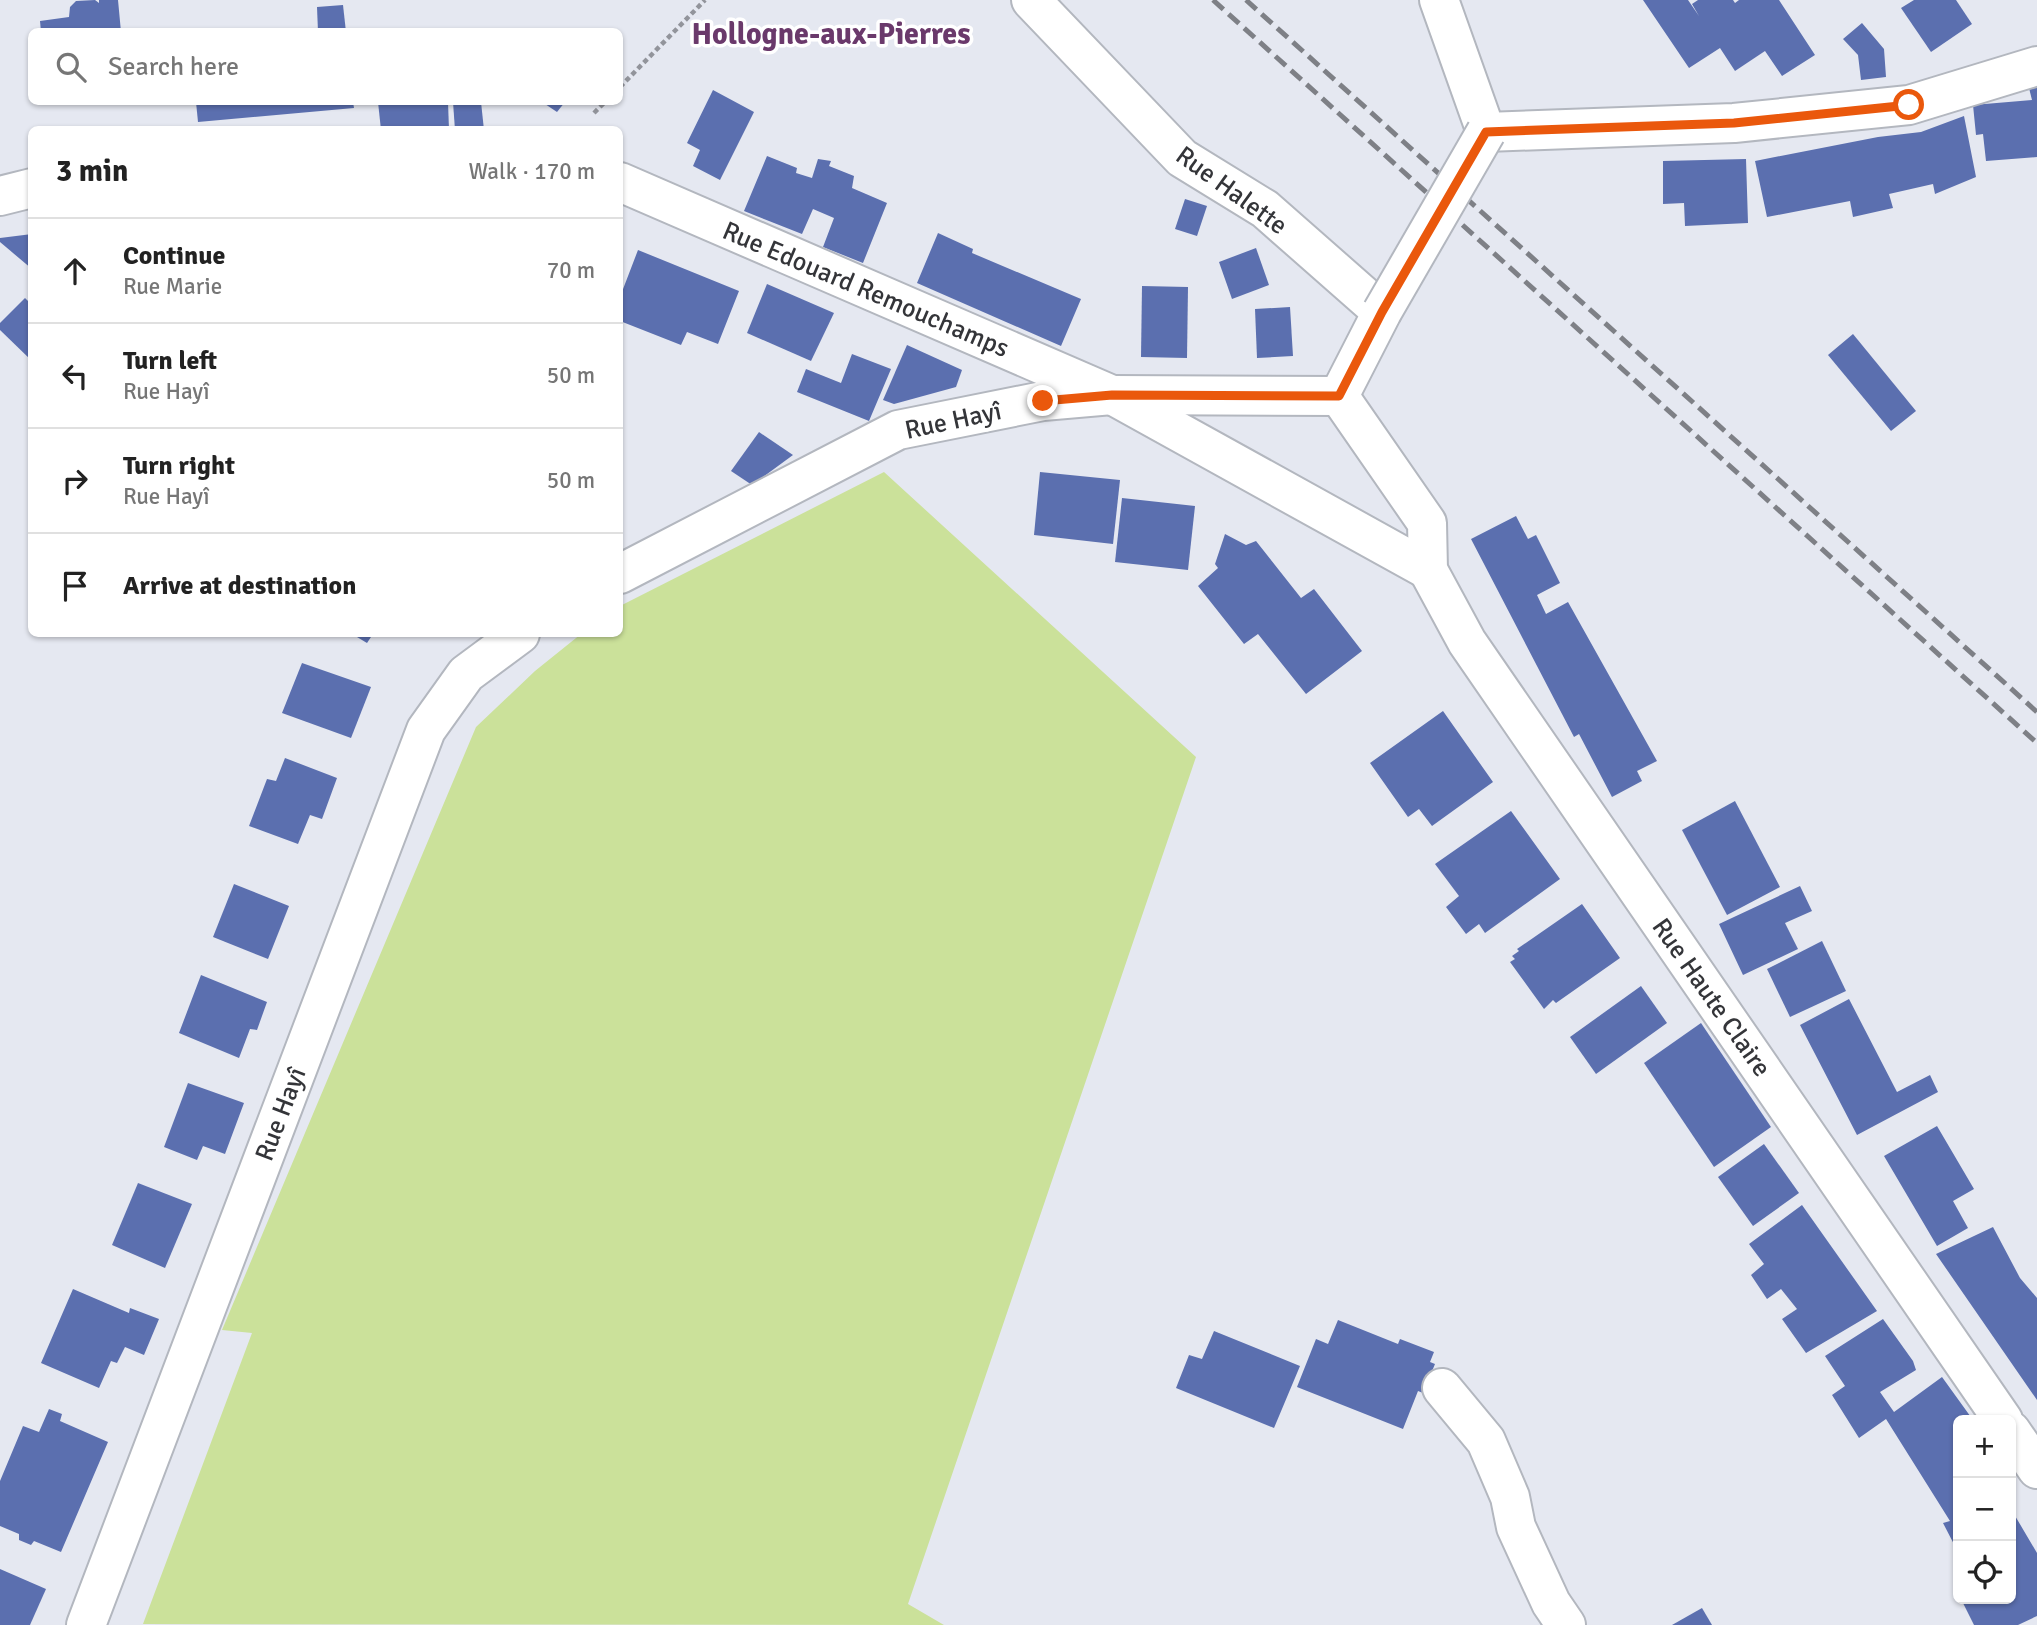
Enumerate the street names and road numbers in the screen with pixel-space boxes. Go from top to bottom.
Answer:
street label: Rue Halette [1169,140,1293,242]
street label: Rue Edouard Remouchamps [718,215,1014,365]
street label: Rue Hayî [902,395,1004,447]
street label: Rue Haute Claire [1645,912,1778,1083]
street label: Rue Hayî [248,1063,313,1166]

